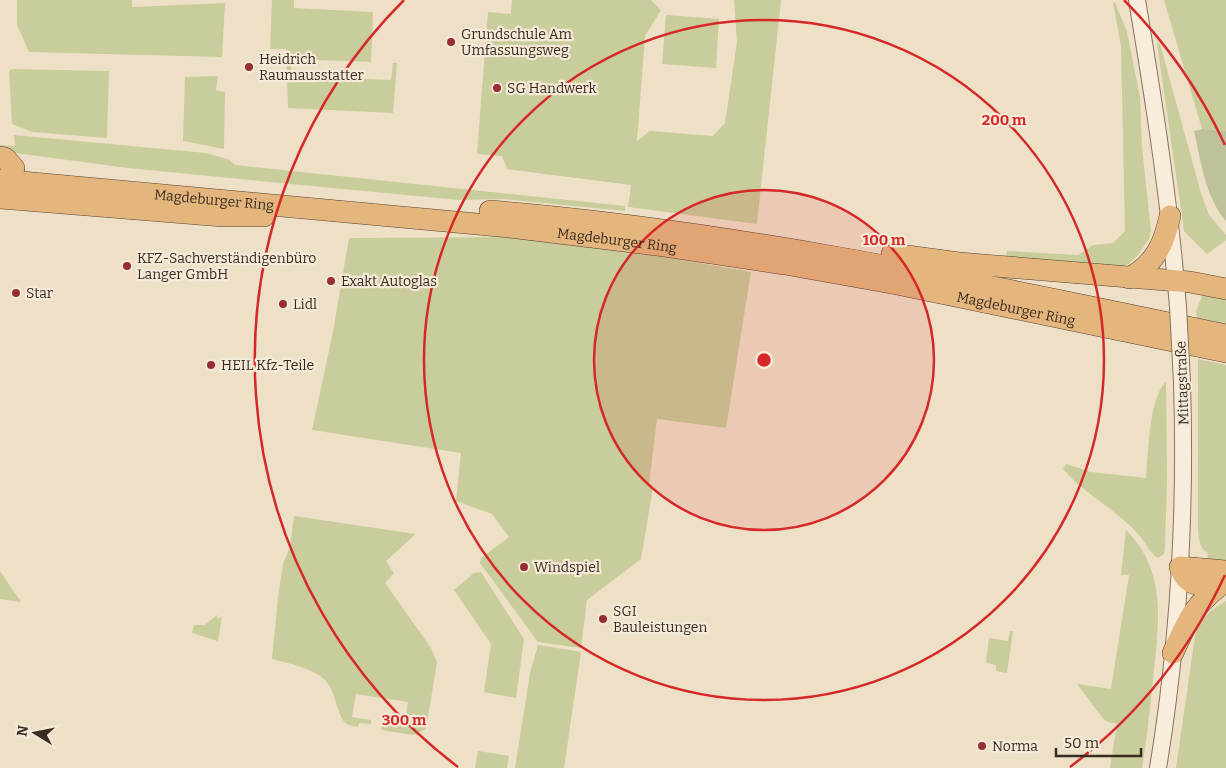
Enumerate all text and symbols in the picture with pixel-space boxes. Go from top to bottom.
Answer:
place label: Grundschule Am Umfassungsweg [461,26,572,59]
marker: Grundschule Am Umfassungsweg [445,36,457,48]
place label: Heidrich Raumausstatter [259,51,364,84]
marker: Heidrich Raumausstatter [243,61,255,73]
place label: SG Handwerk [507,80,597,97]
marker: SG Handwerk [491,82,503,94]
text: 200 m [982,111,1027,129]
street label: Magdeburger Ring [153,186,275,214]
street label: Magdeburger Ring [556,225,678,257]
text: 100 m [863,231,906,249]
place label: KFZ-Sachverständigenbüro Langer GmbH [137,250,316,283]
marker: KFZ-Sachverständigenbüro Langer GmbH [121,260,133,272]
place label: Exakt Autoglas [341,273,437,290]
marker: Exakt Autoglas [325,275,337,287]
place label: Star [26,285,53,302]
marker: Star [10,287,22,299]
street label: Magdeburger Ring [955,289,1077,330]
place label: Lidl [293,296,317,313]
marker: Lidl [277,298,289,310]
street label: Mittagstraße [1173,341,1192,425]
centre of rings [755,351,773,369]
place label: HEIL Kfz-Teile [221,357,314,374]
marker: HEIL Kfz-Teile [205,359,217,371]
place label: Windspiel [534,559,600,576]
marker: Windspiel [518,561,530,573]
place label: SGI Bauleistungen [613,603,708,636]
marker: SGI Bauleistungen [597,613,609,625]
north arrow [10,708,60,758]
text: 300 m [382,711,427,729]
text: N [13,724,32,738]
scale bar [1056,726,1141,758]
text: 50 m [1064,734,1100,752]
place label: Norma [992,738,1038,755]
marker: Norma [976,740,988,752]

